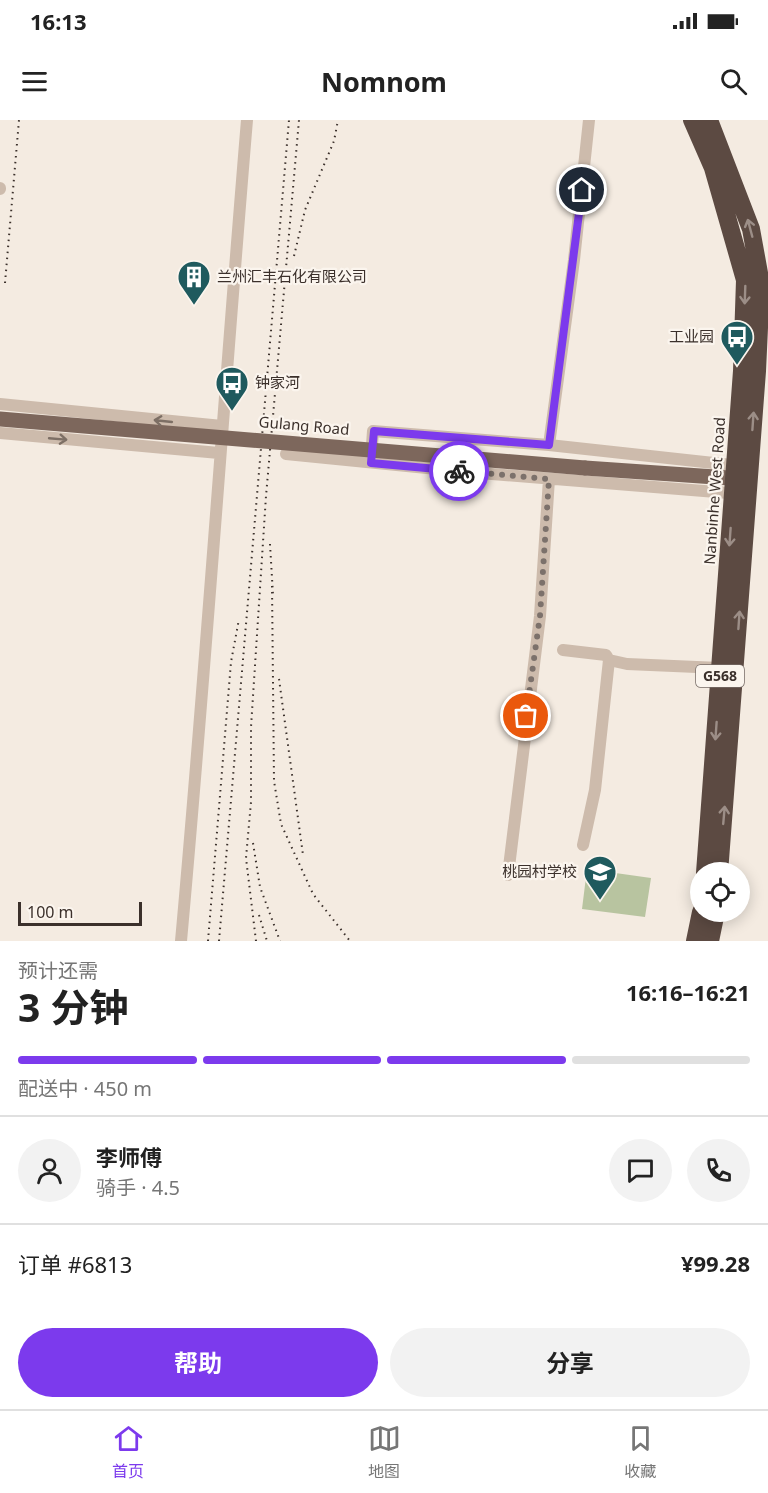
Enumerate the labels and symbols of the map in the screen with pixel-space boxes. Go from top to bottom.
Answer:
pin [556,164,607,215]
one-way arrow [743,219,755,238]
building icon: 兰州汇丰石化有限公司 [176,259,212,306]
place label: 兰州汇丰石化有限公司 [217,266,367,286]
one-way arrow [739,285,750,305]
bus stop icon: 工业园 [719,319,755,366]
place label: 工业园 [669,326,714,346]
bus stop icon: 钟家河 [214,365,250,412]
place label: 钟家河 [255,372,300,392]
street label: Gulang Road [258,411,350,439]
one-way arrow [748,412,759,432]
one-way arrow [154,415,174,426]
street label: Nanbinhe West Road [699,417,729,565]
one-way arrow [48,434,68,445]
courier [429,441,489,501]
one-way arrow [724,526,735,546]
one-way arrow [733,611,744,631]
road number: G568 [696,665,744,687]
pin [500,690,551,741]
one-way arrow [710,721,721,741]
one-way arrow [719,805,730,825]
school or university icon: 桃园村学校 [582,854,618,901]
place label: 桃园村学校 [502,861,577,881]
scale bar [18,899,142,926]

